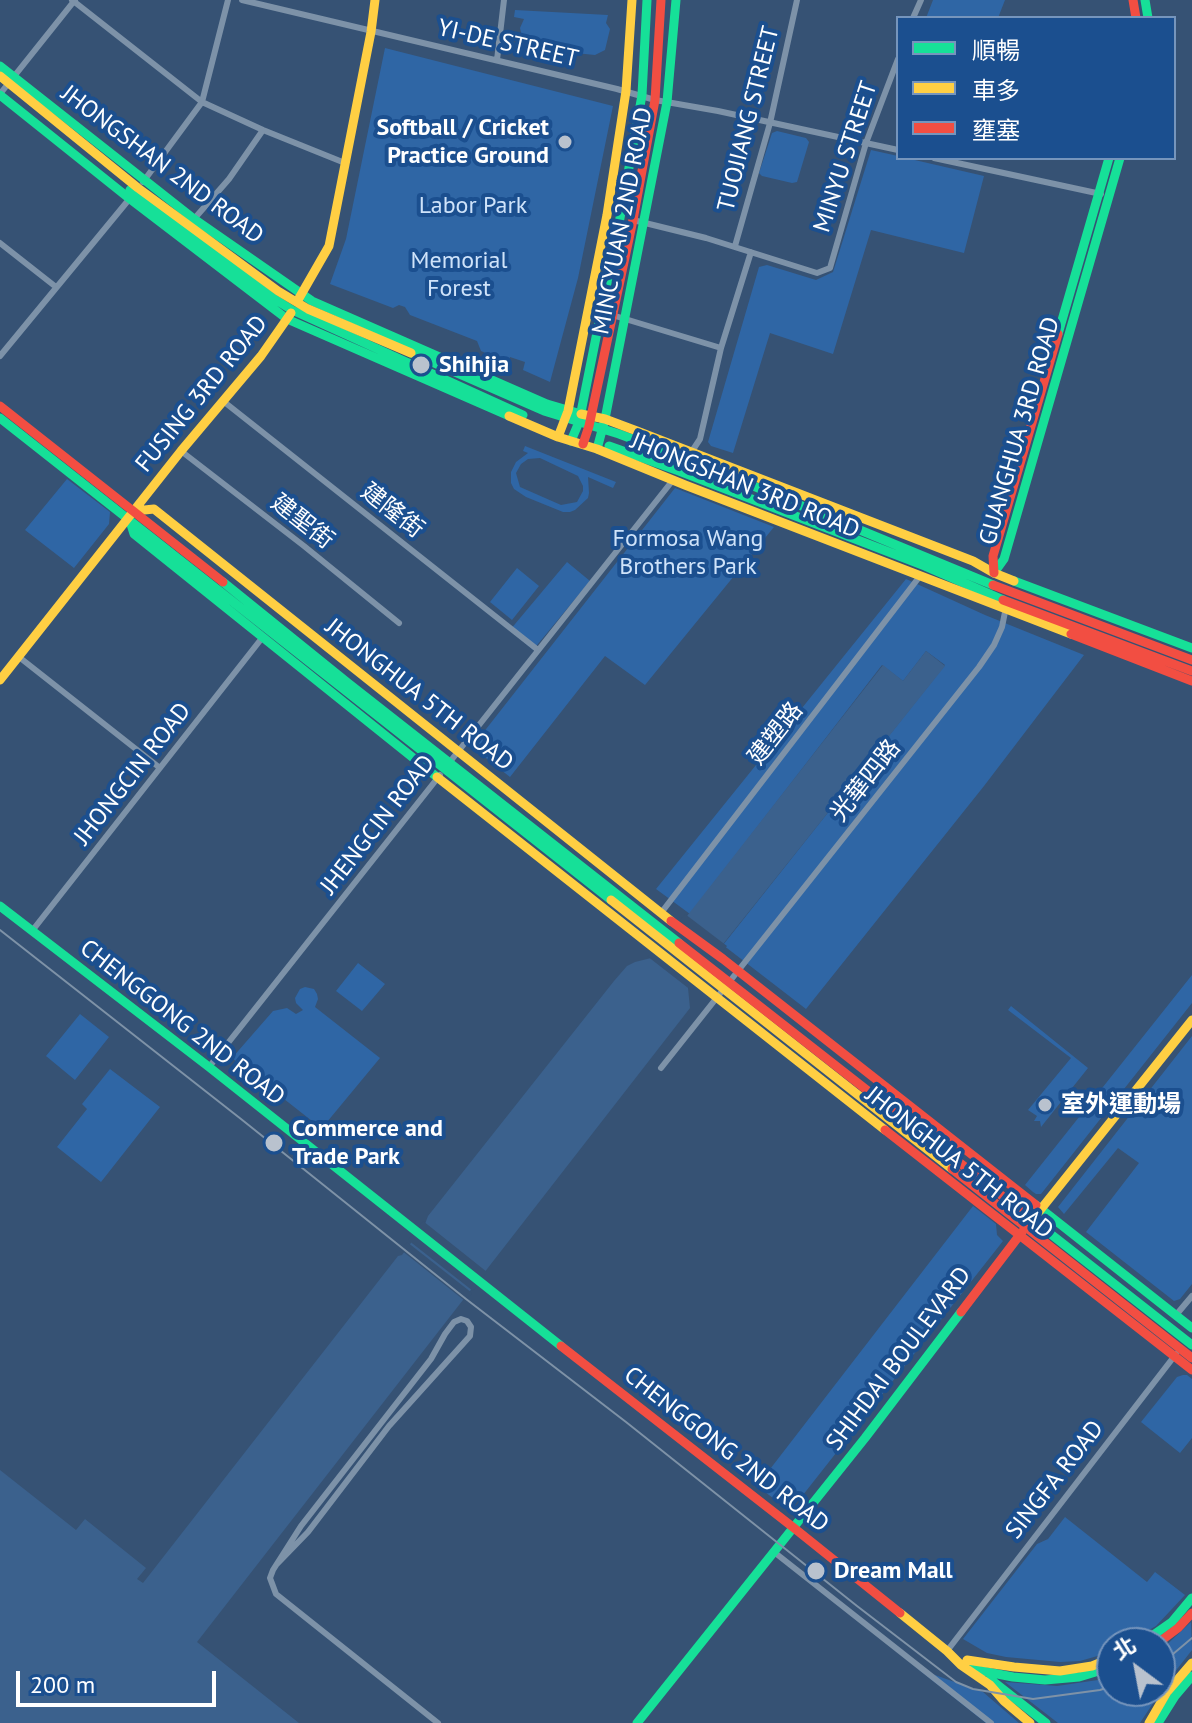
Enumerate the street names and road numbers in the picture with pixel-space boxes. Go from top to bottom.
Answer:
street label: YI-DE STREET [435,14,581,74]
street label: TUOJIANG STREET [712,23,786,215]
street label: MINYU STREET [808,78,884,236]
street label: JHONGSHAN 2ND ROAD [55,79,269,251]
street label: MINCYUAN 2ND ROAD [587,105,659,337]
street label: FUSING 3RD ROAD [130,310,274,478]
street label: GUANGHUA 3RD ROAD [974,314,1066,548]
street label: JHONGSHAN 3RD ROAD [626,427,864,545]
street label: 建隆街 [355,477,429,545]
street label: 建聖街 [265,488,339,556]
street label: JHONGHUA 5TH ROAD [319,613,519,777]
street label: JHONGCIN ROAD [69,697,197,851]
street label: 建塑路 [742,697,810,771]
street label: 光華四路 [825,734,907,828]
street label: JHENGCIN ROAD [315,750,441,900]
street label: CHENGGONG 2ND ROAD [74,934,290,1112]
street label: JHONGHUA 5TH ROAD [859,1081,1059,1245]
street label: SHIHDAI BOULEVARD [821,1262,977,1456]
street label: CHENGGONG 2ND ROAD [618,1361,834,1539]
street label: SINGFA ROAD [1000,1415,1110,1545]

